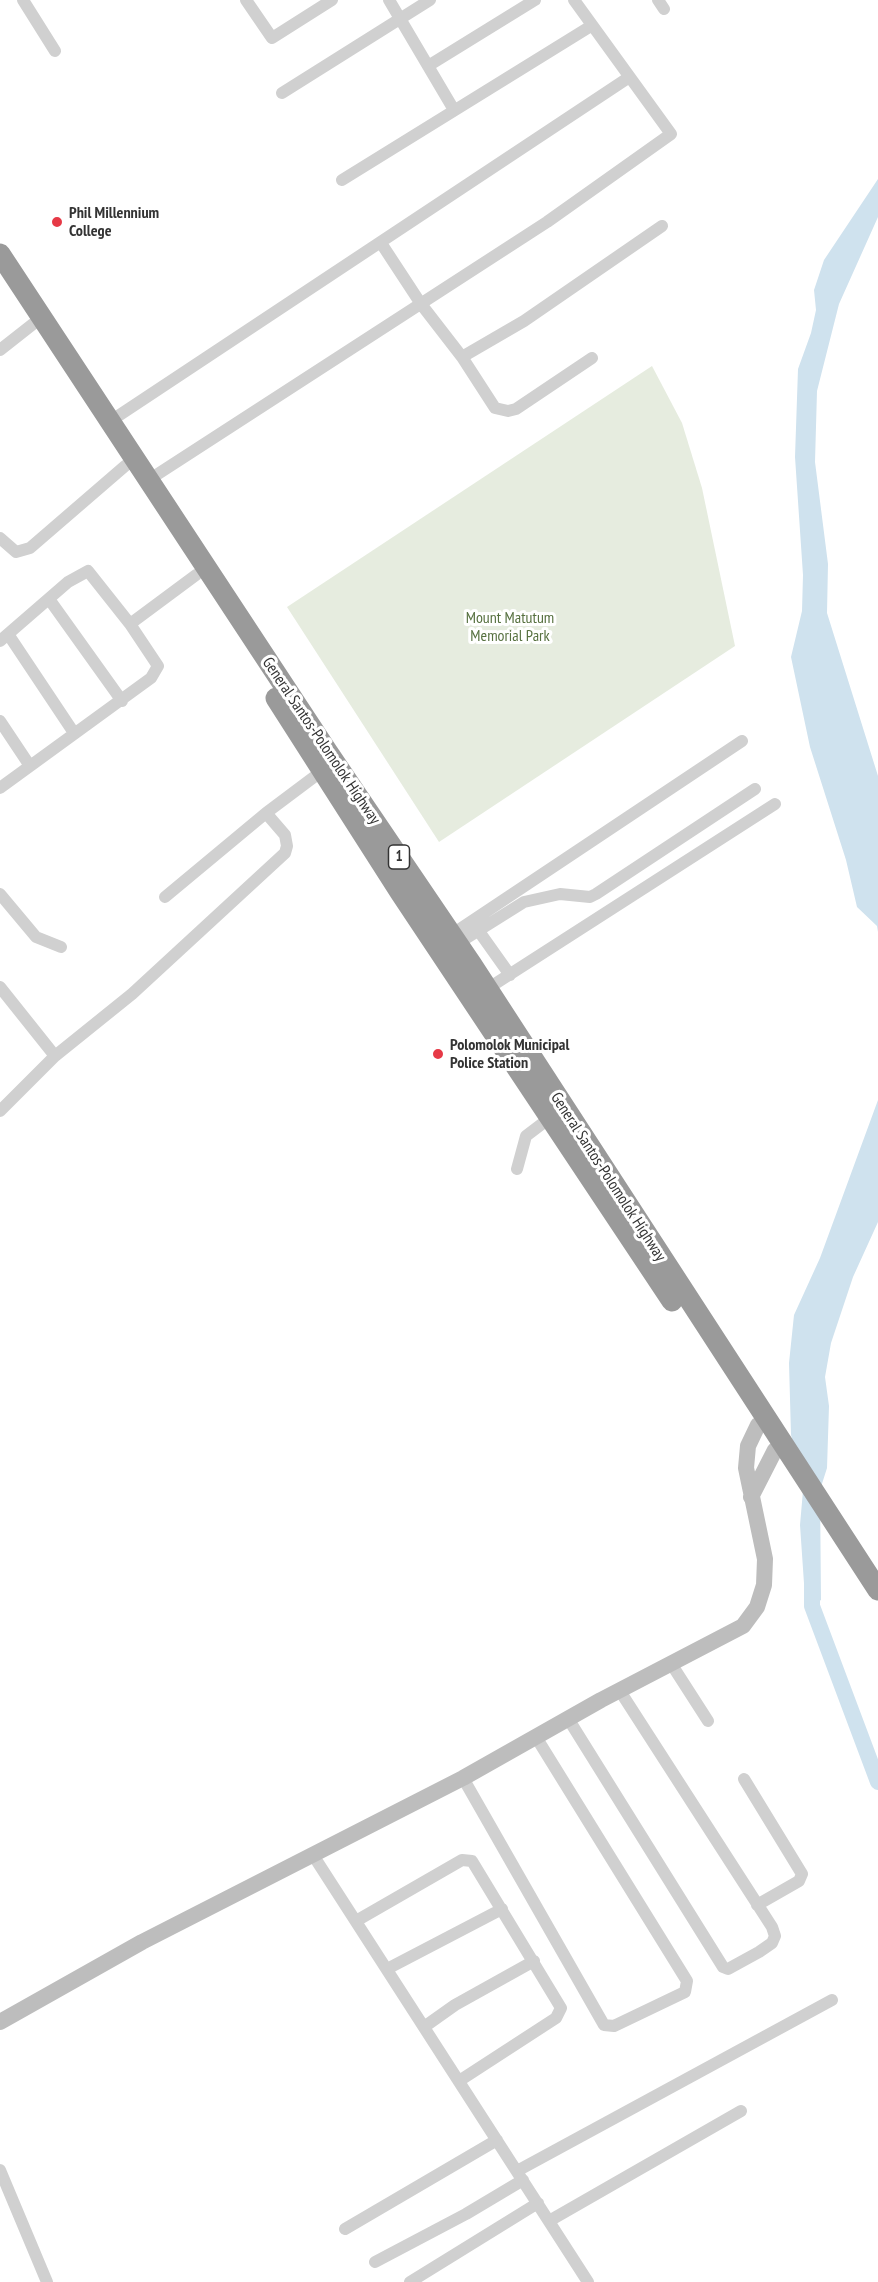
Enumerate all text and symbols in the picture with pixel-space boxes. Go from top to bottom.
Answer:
place label: Phil Millennium College [69,203,159,241]
marker: Phil Millennium College [50,215,64,229]
park label: Mount Matutum Memorial Park [466,608,554,646]
street label: General Santos-Polomolok Highway [258,654,384,828]
road number: 1 [388,845,410,869]
place label: Polomolok Municipal Police Station [450,1035,569,1073]
marker: Polomolok Municipal Police Station [431,1047,445,1061]
street label: General Santos-Polomolok Highway [546,1089,670,1265]

